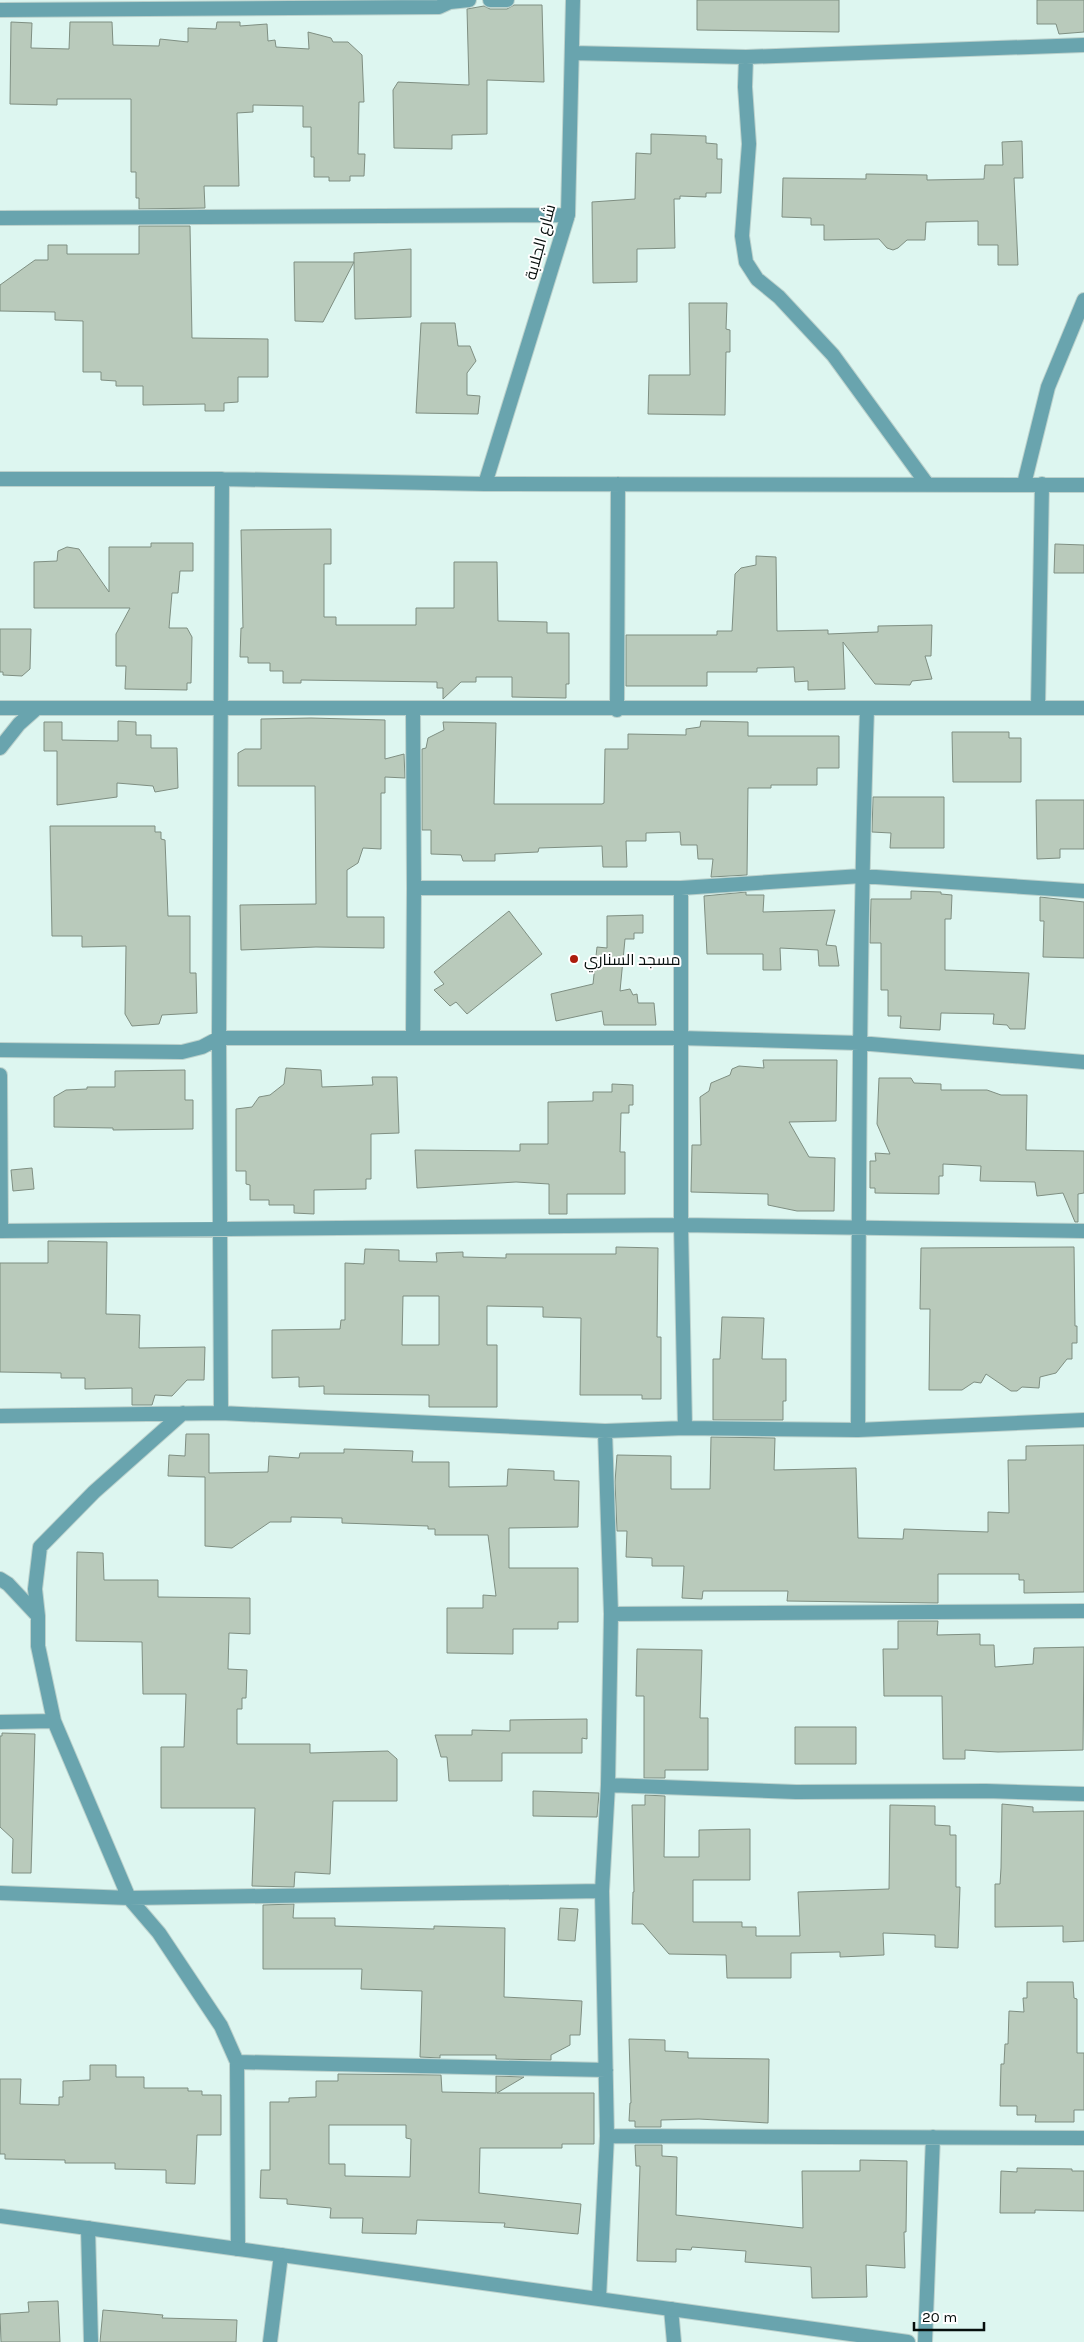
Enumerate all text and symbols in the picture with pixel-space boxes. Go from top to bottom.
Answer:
street label: شارع الجلابة [521,202,561,282]
place label: مسجد السناري [584,950,680,973]
marker: مسجد السناري [568,953,580,965]
scale bar [914,2300,984,2332]
text: 20 m [922,2308,957,2326]

